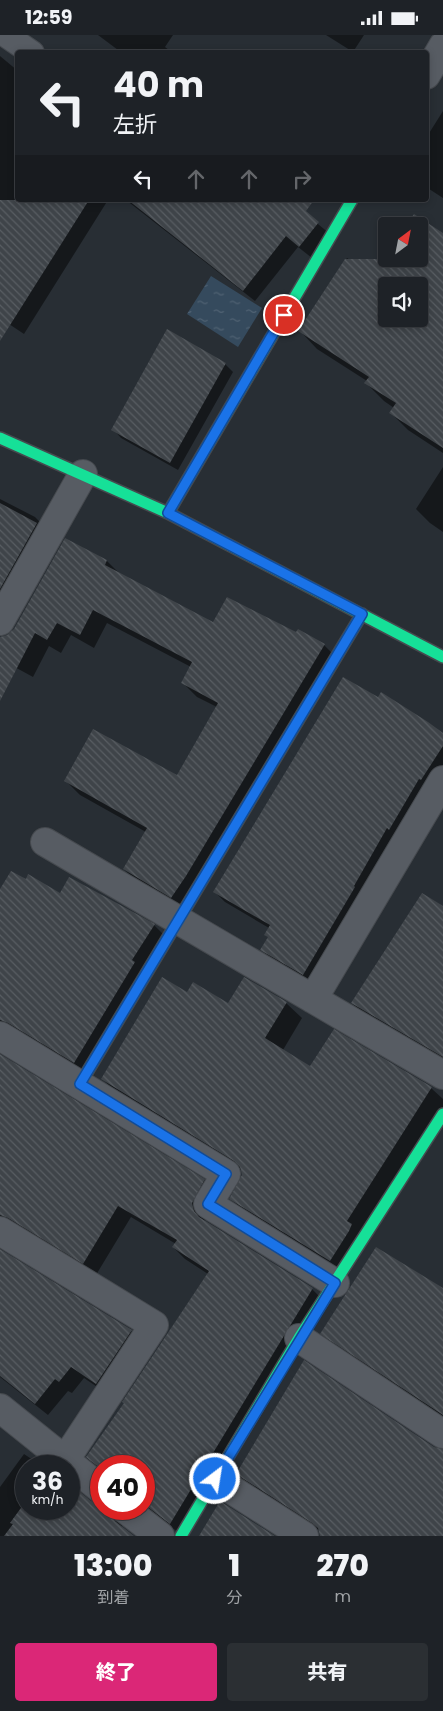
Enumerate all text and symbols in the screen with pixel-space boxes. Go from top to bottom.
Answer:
text: 12:59 [25,4,72,31]
text: 40 m [113,60,204,109]
icon: left [30,70,95,135]
text: 左折 [113,109,157,140]
icon: left [129,165,157,193]
icon: ahead [182,165,210,193]
icon: ahead [235,165,263,193]
icon: right [288,165,316,193]
north arrow [378,217,428,267]
map controls [378,217,428,327]
button: sound [378,277,428,327]
pin [263,294,305,336]
icon: arrive [270,301,298,329]
position arrow [188,1452,240,1504]
speed limit sign: 40 [90,1455,155,1520]
text: 36 [32,1464,63,1499]
text: km/h [32,1491,63,1508]
text: 13:00 [74,1544,152,1587]
text: 1 [229,1544,240,1587]
text: 270 [316,1544,369,1587]
text: m [334,1585,351,1608]
text: 到着 [97,1586,129,1609]
text: 分 [226,1586,242,1609]
button: 終了 [15,1643,217,1701]
button: 共有 [227,1643,428,1701]

